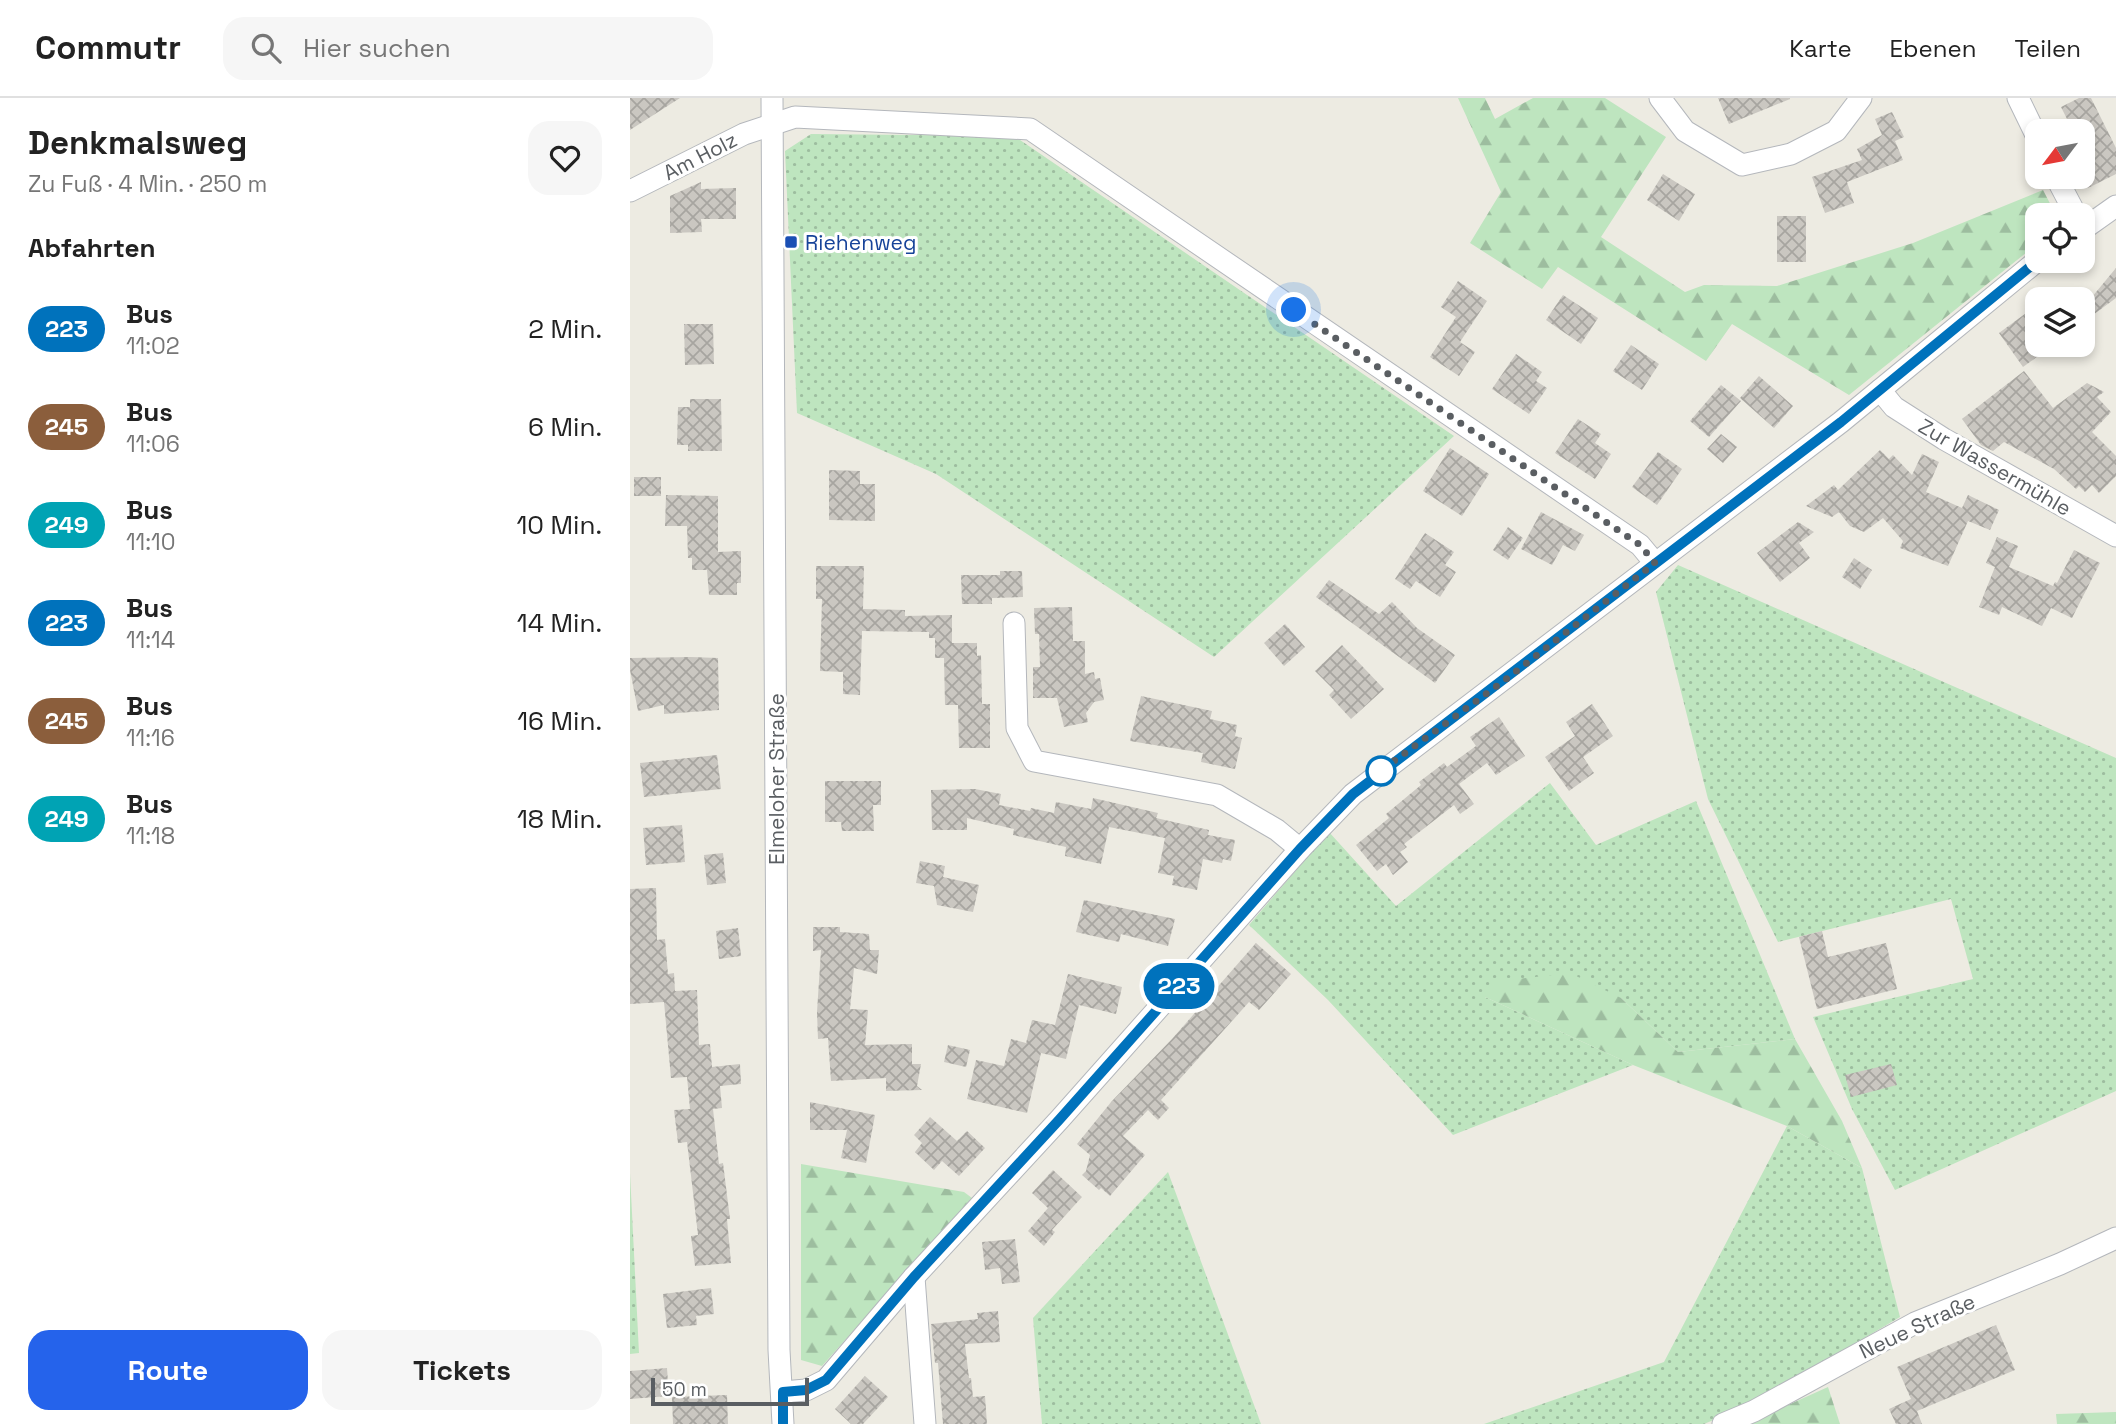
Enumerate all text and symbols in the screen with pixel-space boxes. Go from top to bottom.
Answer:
search box [223,17,713,80]
text: Commutr [35,27,181,69]
icon: search [247,29,285,67]
text: Hier suchen [303,31,451,65]
text: Karte [1789,33,1852,64]
text: Ebenen [1890,33,1976,64]
text: Teilen [2014,33,2081,64]
north arrow [2025,119,2095,189]
map controls [2025,119,2095,357]
button: heart [528,121,602,195]
text: Denkmalsweg [28,122,247,164]
street label: Am Holz [658,126,742,186]
text: Zu Fuß · 4 Min. · 250 m [28,169,267,199]
button: locate [2025,203,2095,273]
place label: Riehenweg [805,229,916,256]
text: Abfahrten [28,231,156,265]
marker: Riehenweg [783,234,799,250]
button: layers [2025,287,2095,357]
your location [1276,292,1311,327]
text: Bus [126,297,173,331]
text: 2 Min. [528,312,602,346]
text: 223 [45,313,88,344]
text: 11:02 [126,331,180,361]
text: Bus [126,395,173,429]
text: 6 Min. [528,410,602,444]
text: 245 [45,411,88,442]
street label: Zur Wassermühle [1914,412,2076,522]
text: 11:06 [126,429,180,459]
text: Bus [126,493,173,527]
text: 10 Min. [516,508,602,542]
text: 249 [45,509,88,540]
text: 11:10 [126,527,175,557]
text: Bus [126,591,173,625]
text: 14 Min. [517,606,602,640]
text: 223 [45,607,88,638]
text: 11:14 [126,625,175,655]
text: Bus [126,689,173,723]
street label: Elmeloher Straße [763,693,790,865]
text: 16 Min. [517,704,602,738]
text: 245 [45,705,88,736]
text: 11:16 [126,723,175,753]
unlabelled marker [1366,756,1396,786]
text: Bus [126,787,173,821]
text: 18 Min. [517,802,602,836]
text: 249 [45,803,88,834]
text: 11:18 [126,821,175,851]
line badge: 223 [1139,963,1219,1009]
text: 223 [1157,970,1201,1001]
street label: Neue Straße [1855,1287,1979,1365]
button: Route [28,1330,308,1410]
button: Tickets [322,1330,602,1410]
scale bar [651,1375,808,1407]
text: 50 m [662,1377,707,1402]

